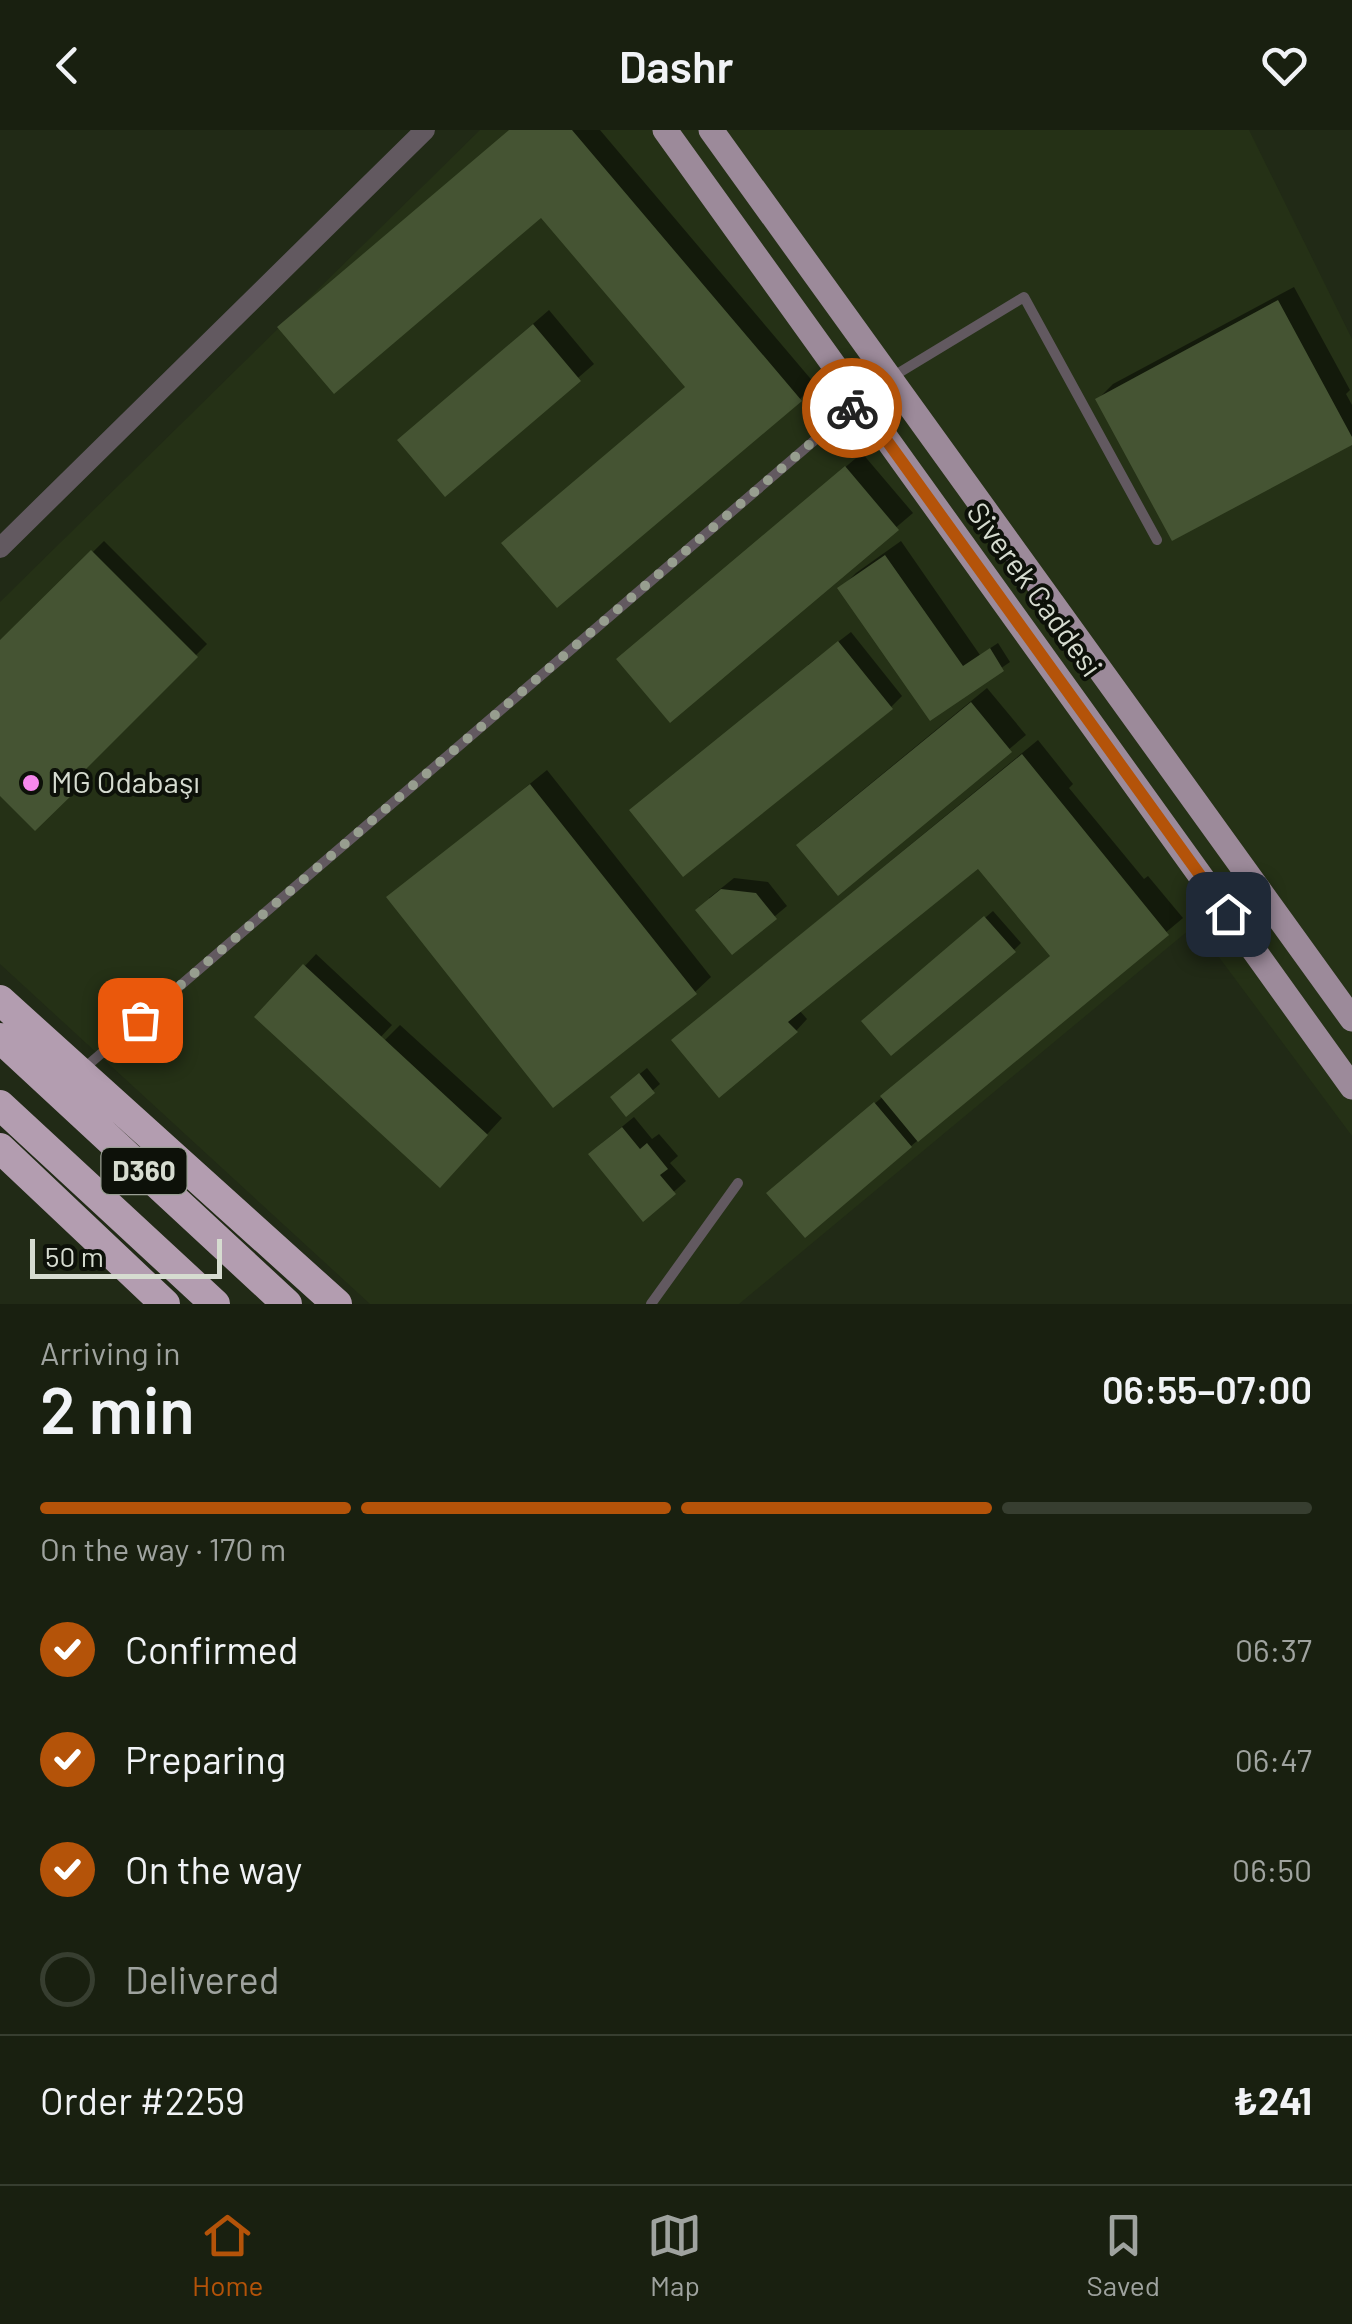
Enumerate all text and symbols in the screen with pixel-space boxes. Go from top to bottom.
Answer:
icon: back [40,38,95,93]
text: Dashr [619,38,733,92]
icon: heart [1257,38,1312,93]
courier [802,358,902,458]
icon: bike [825,381,880,436]
street label: Siverek Caddesi [960,495,1111,683]
place label: MG Odabaşı [51,763,200,799]
marker: MG Odabaşı [20,772,42,794]
pin [1186,872,1271,957]
icon: home [1201,887,1256,942]
pin [98,978,183,1063]
icon: bag [113,993,168,1048]
road number: D360 [102,1148,186,1194]
scale bar [30,1234,222,1278]
text: 50 m [45,1239,104,1273]
text: Arriving in [40,1333,180,1371]
text: 06:55–07:00 [1102,1366,1312,1412]
text: 2 min [40,1369,195,1447]
text: On the way · 170 m [40,1529,286,1567]
icon: check [40,1622,95,1677]
text: Confirmed [125,1626,298,1672]
text: 06:37 [1235,1630,1312,1668]
icon: check [40,1732,95,1787]
text: Preparing [125,1736,286,1782]
text: 06:47 [1235,1740,1312,1778]
icon: check [40,1842,95,1897]
text: On the way [125,1846,302,1892]
text: 06:50 [1232,1850,1312,1888]
text: Delivered [125,1956,279,2002]
text: Order #2259 [40,2077,245,2123]
text: ₺241 [1233,2077,1312,2123]
tab: Home [192,2208,263,2302]
tab: Map [647,2208,702,2302]
tab: Saved [1087,2208,1160,2302]

